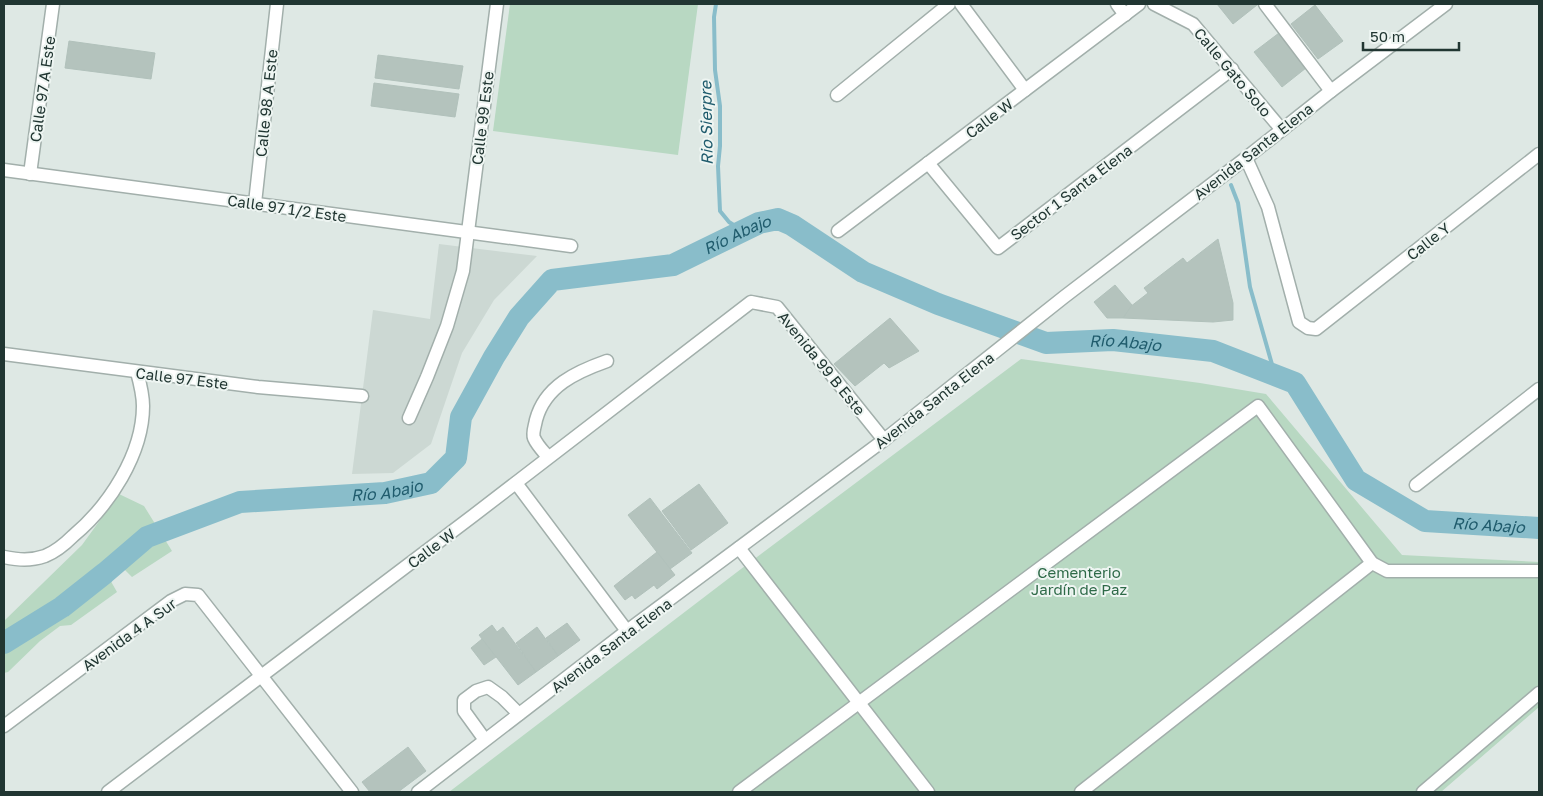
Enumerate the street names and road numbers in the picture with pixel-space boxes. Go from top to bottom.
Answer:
street label: Calle Gato Solo [1191,24,1275,120]
street label: Calle 97 A Este [26,34,58,143]
street label: Calle 98 A Este [251,48,281,158]
street label: Calle 99 Este [467,70,497,166]
street label: Calle W [962,94,1016,142]
street label: Avenida Santa Elena [1190,99,1316,203]
street label: Sector 1 Santa Elena [1007,140,1135,244]
street label: Calle 97 1/2 Este [226,191,348,225]
street label: Calle Y [1403,218,1454,264]
street label: Avenida 99 B Este [775,308,870,419]
street label: Avenida Santa Elena [871,348,997,452]
street label: Calle 97 Este [135,363,230,393]
street label: Calle W [404,524,458,572]
street label: Avenida 4 A Sur [78,594,180,674]
street label: Avenida Santa Elena [547,594,675,696]

